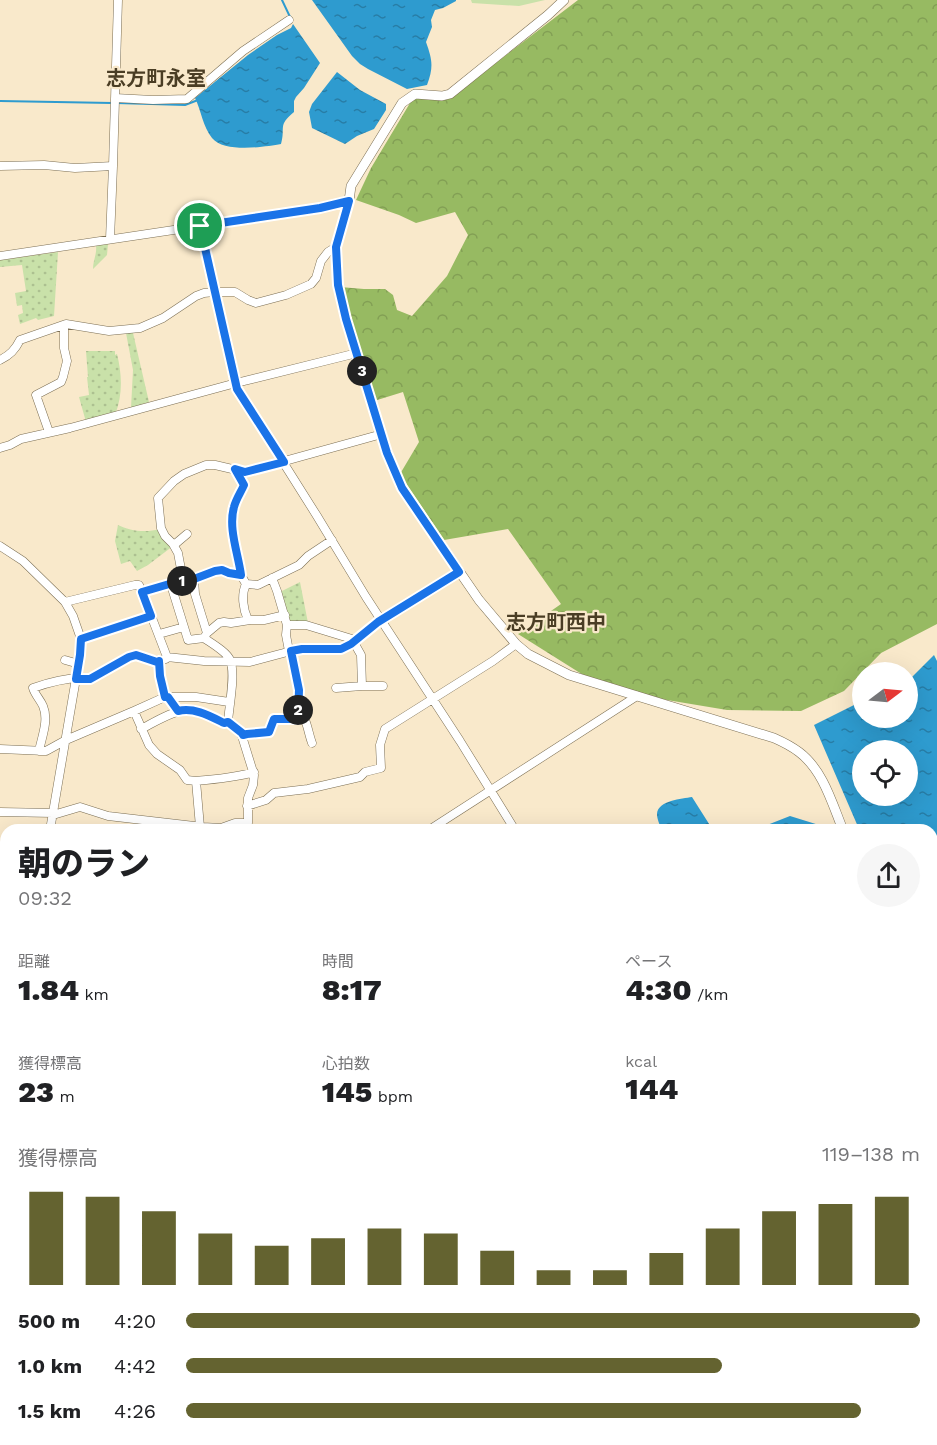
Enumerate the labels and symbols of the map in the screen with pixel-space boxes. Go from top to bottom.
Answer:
district label: 志方町永室 [106,66,206,90]
pin [174,200,225,251]
pin: 3 [347,356,377,386]
pin: 1 [167,566,197,596]
district label: 志方町西中 [506,610,606,634]
north arrow [852,662,918,728]
pin: 2 [283,695,313,725]

